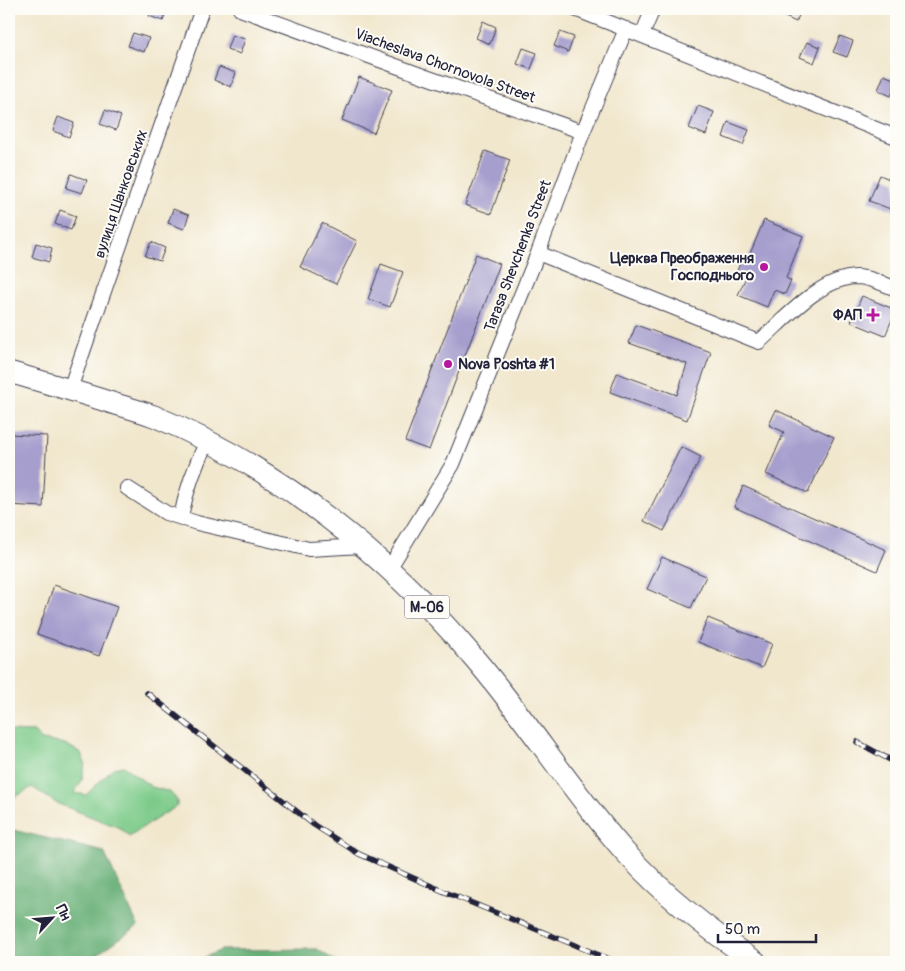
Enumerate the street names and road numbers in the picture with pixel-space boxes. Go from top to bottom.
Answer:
street label: Viacheslava Chornovola Street [352,24,539,108]
street label: вулиця Шанковських [90,127,152,261]
street label: Tarasa Shevchenka Street [480,177,556,335]
road number: М-06 [404,596,450,618]

